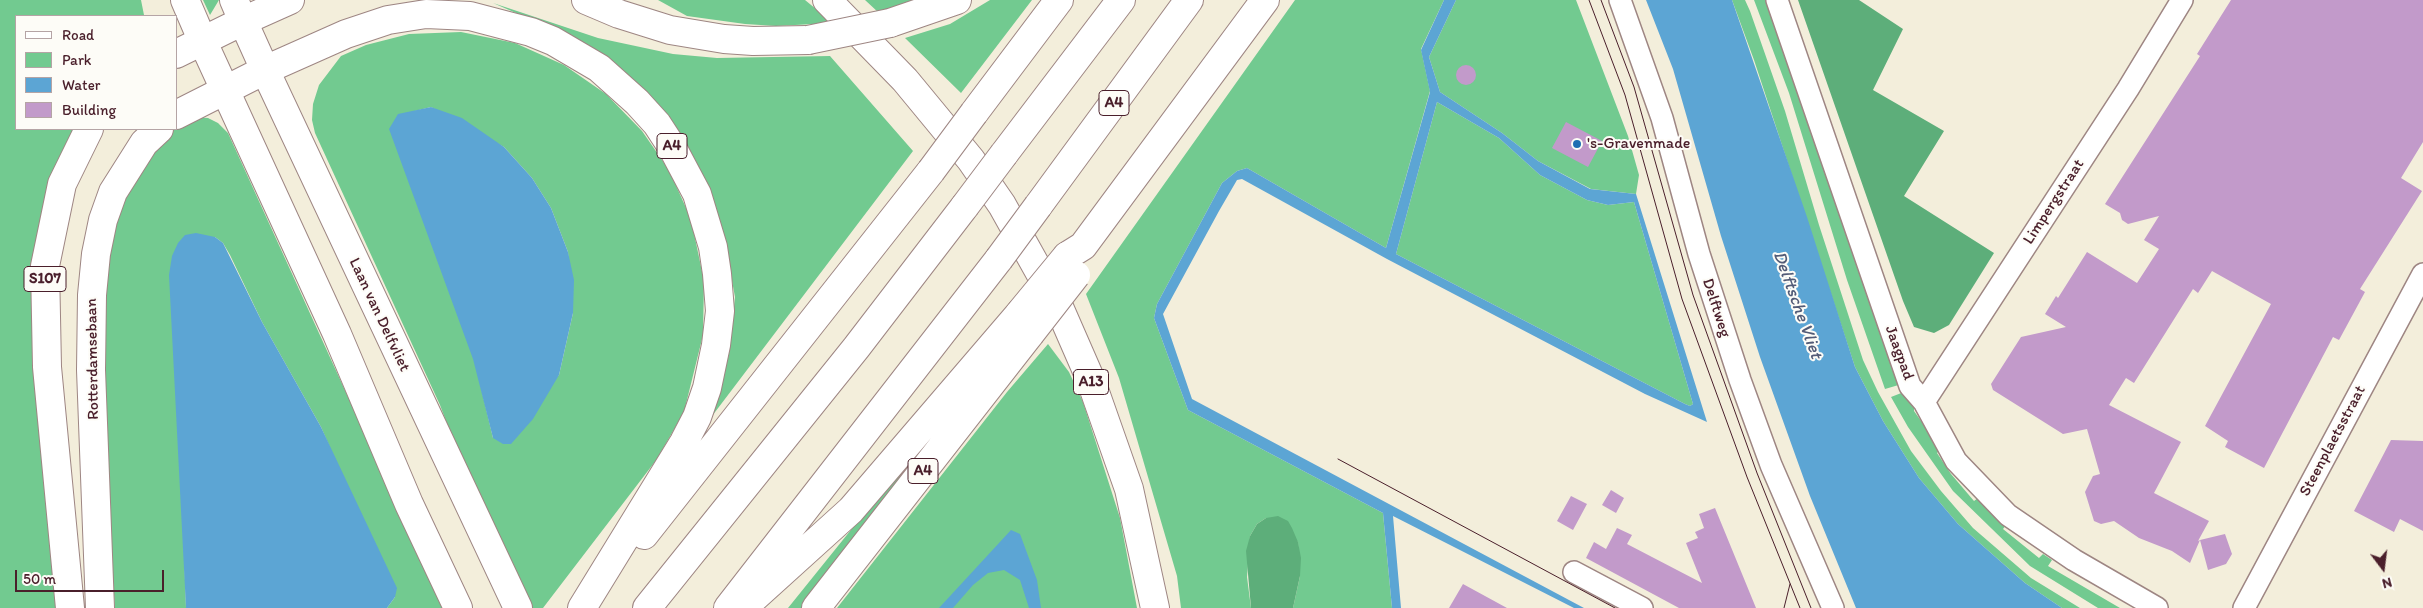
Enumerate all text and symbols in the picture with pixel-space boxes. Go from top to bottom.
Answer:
legend [15,15,178,130]
text: Road [62,26,94,44]
text: Park [62,51,92,69]
text: Water [62,76,100,94]
road number: A4 [1099,90,1129,116]
text: Building [62,101,116,119]
road number: A4 [657,134,687,158]
place label: 's-Gravenmade [1587,134,1691,154]
marker: 's-Gravenmade [1571,138,1583,150]
street label: Limpergstraat [2019,156,2089,248]
water label: Delftsche Vliet [1768,248,1826,362]
street label: Laan van Delfvliet [344,255,414,375]
road number: S107 [24,266,66,292]
street label: Delftweg [1697,276,1735,340]
street label: Rotterdamsebaan [82,298,104,420]
street label: Jaagpad [1880,323,1918,383]
road number: A13 [1074,370,1108,394]
street label: Steenplaetsstraat [2296,382,2370,500]
road number: A4 [908,458,938,484]
north arrow [2358,543,2408,593]
scale bar [18,560,166,592]
text: 50 m [23,570,56,588]
text: N [2380,574,2394,592]

